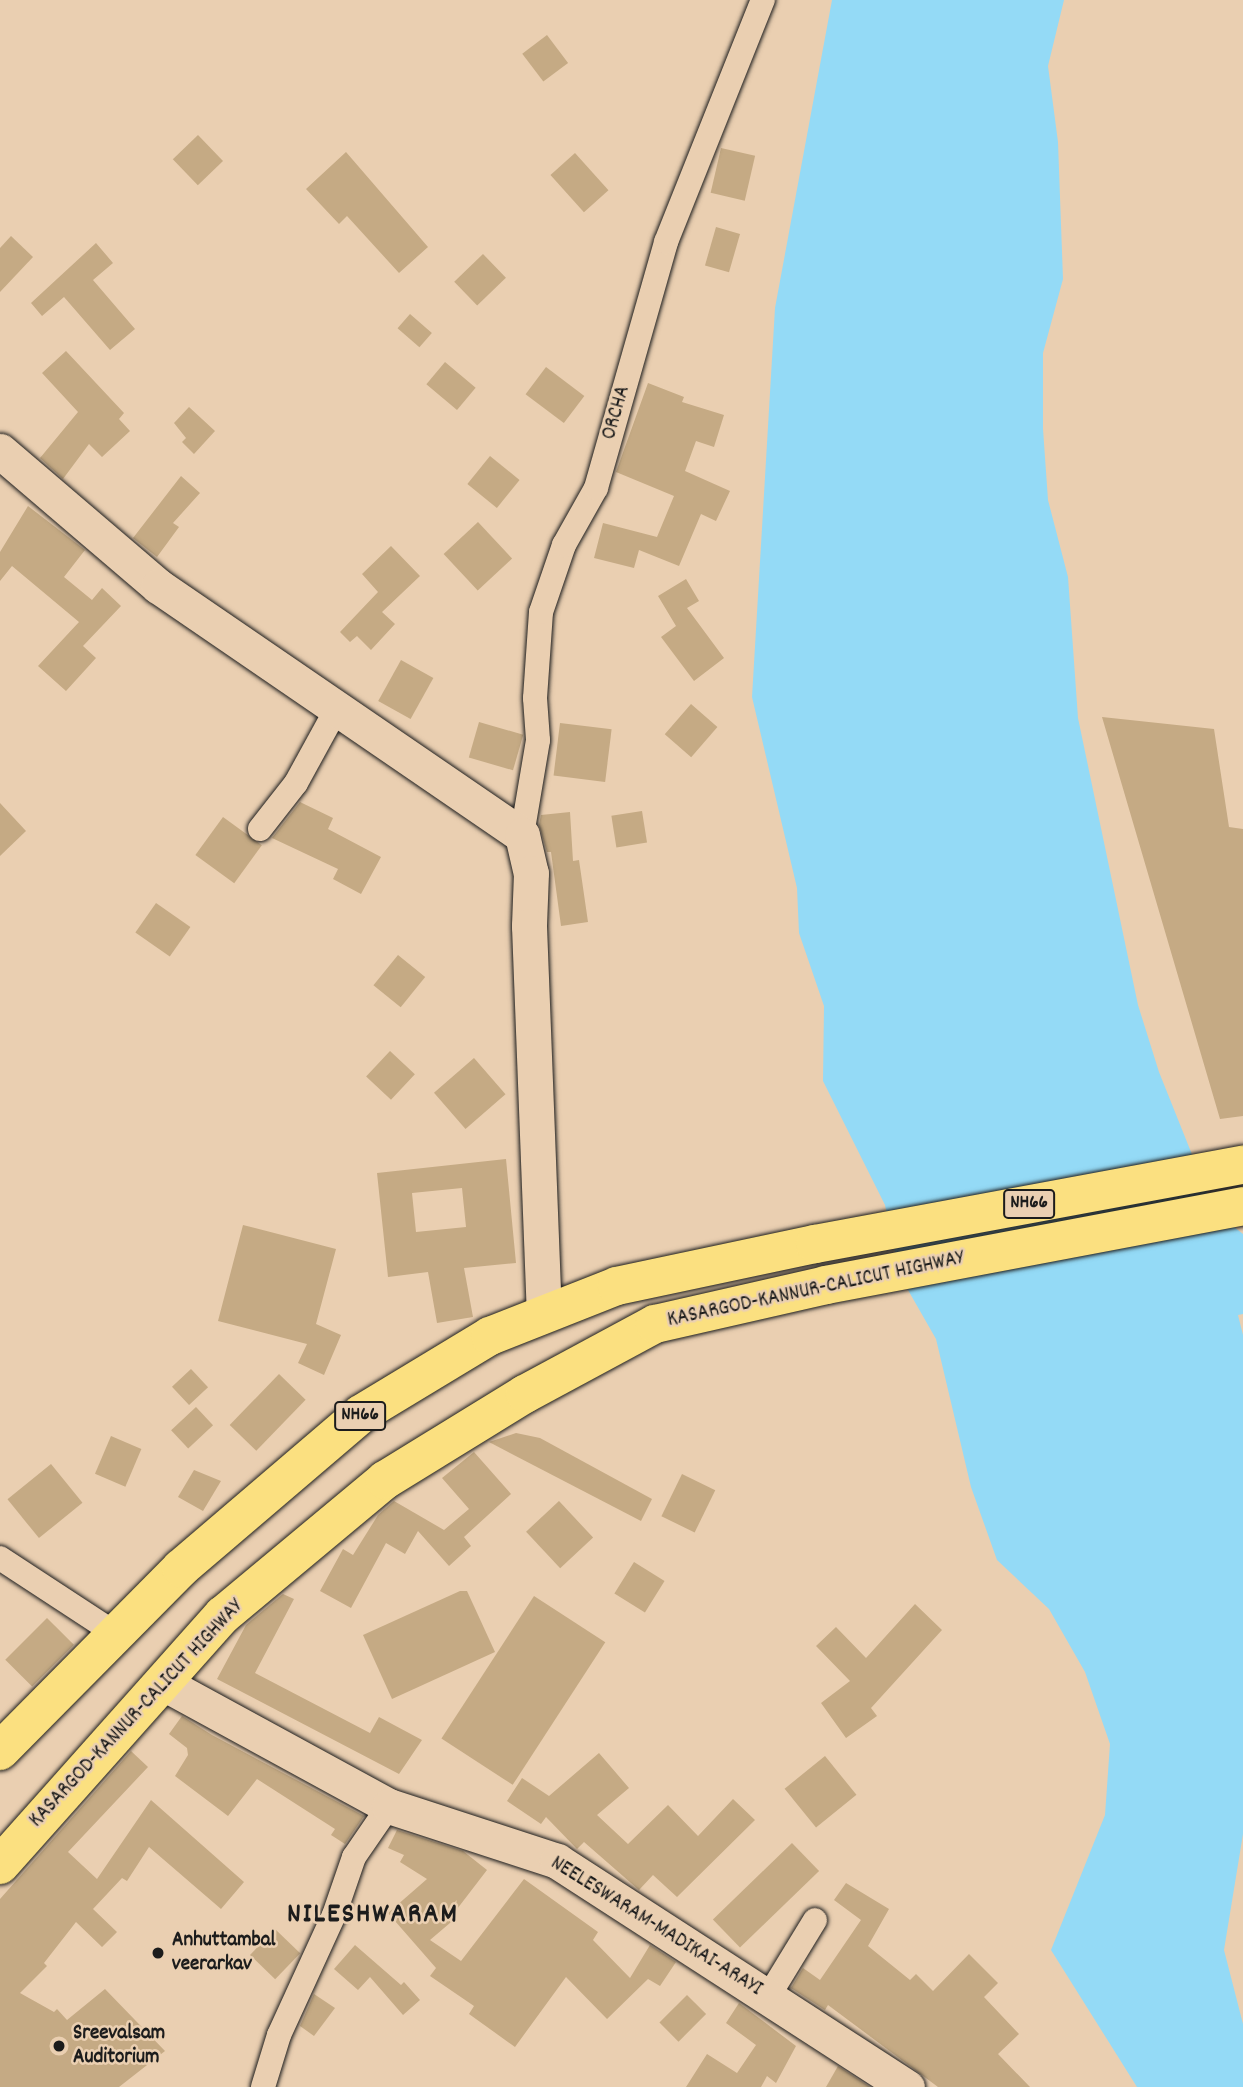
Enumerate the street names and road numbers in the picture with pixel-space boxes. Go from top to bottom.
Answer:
street label: ORCHA [597,383,637,443]
road number: NH66 [1003,1188,1055,1220]
street label: KASARGOD-KANNUR-CALICUT HIGHWAY [665,1246,967,1334]
road number: NH66 [334,1400,386,1432]
street label: KASARGOD-KANNUR-CALICUT HIGHWAY [25,1595,249,1833]
street label: NEELESWARAM-MADIKAI-ARAYI [545,1851,767,2003]

